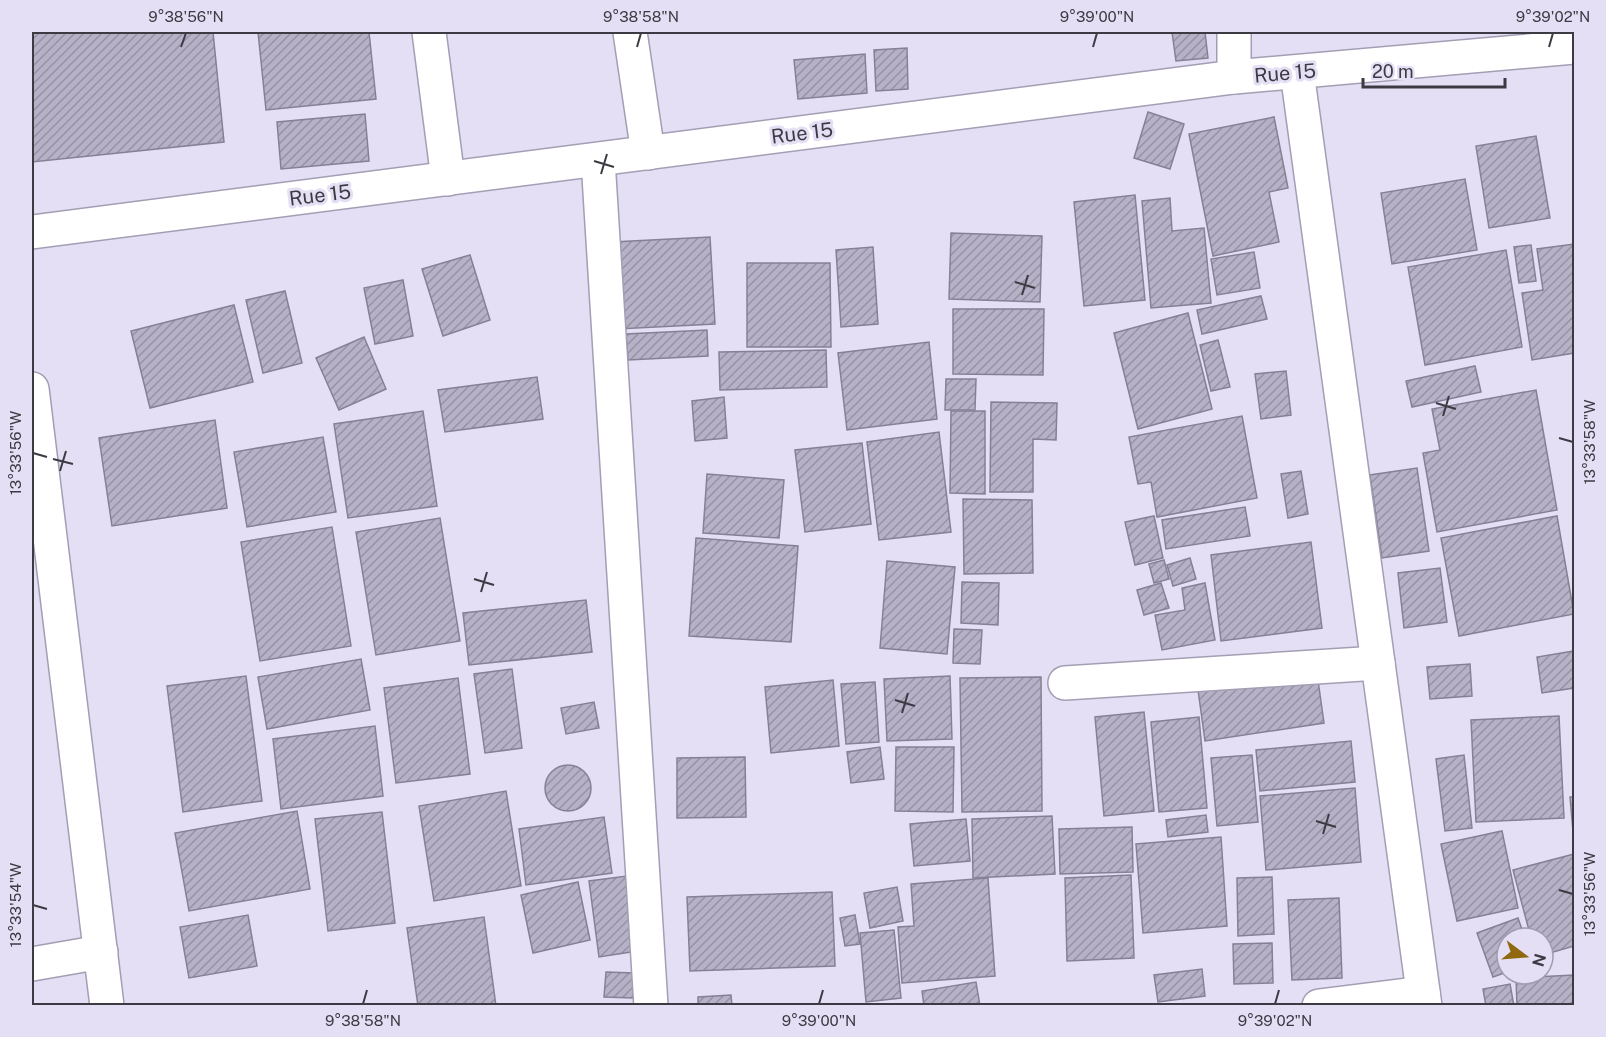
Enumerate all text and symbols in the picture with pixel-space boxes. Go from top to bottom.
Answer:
text: 9°38'56"N [148,8,224,25]
text: 9°38'58"N [603,8,679,25]
text: 9°39'00"N [1060,8,1134,25]
text: 9°39'02"N [1516,8,1590,25]
scale bar [1363,51,1506,89]
street label: Rue 15 [1253,58,1317,88]
text: 20 m [1372,61,1414,82]
street label: Rue 15 [770,117,834,149]
street label: Rue 15 [288,179,352,211]
text: 13°33'58"W [1581,399,1598,485]
text: 13°33'56"W [7,411,24,495]
text: 13°33'56"W [1581,852,1598,936]
text: 13°33'54"W [7,863,24,947]
north arrow [1495,926,1555,986]
text: N [1528,951,1550,969]
text: 9°38'58"N [325,1012,401,1029]
text: 9°39'00"N [782,1012,856,1029]
text: 9°39'02"N [1238,1012,1312,1029]

